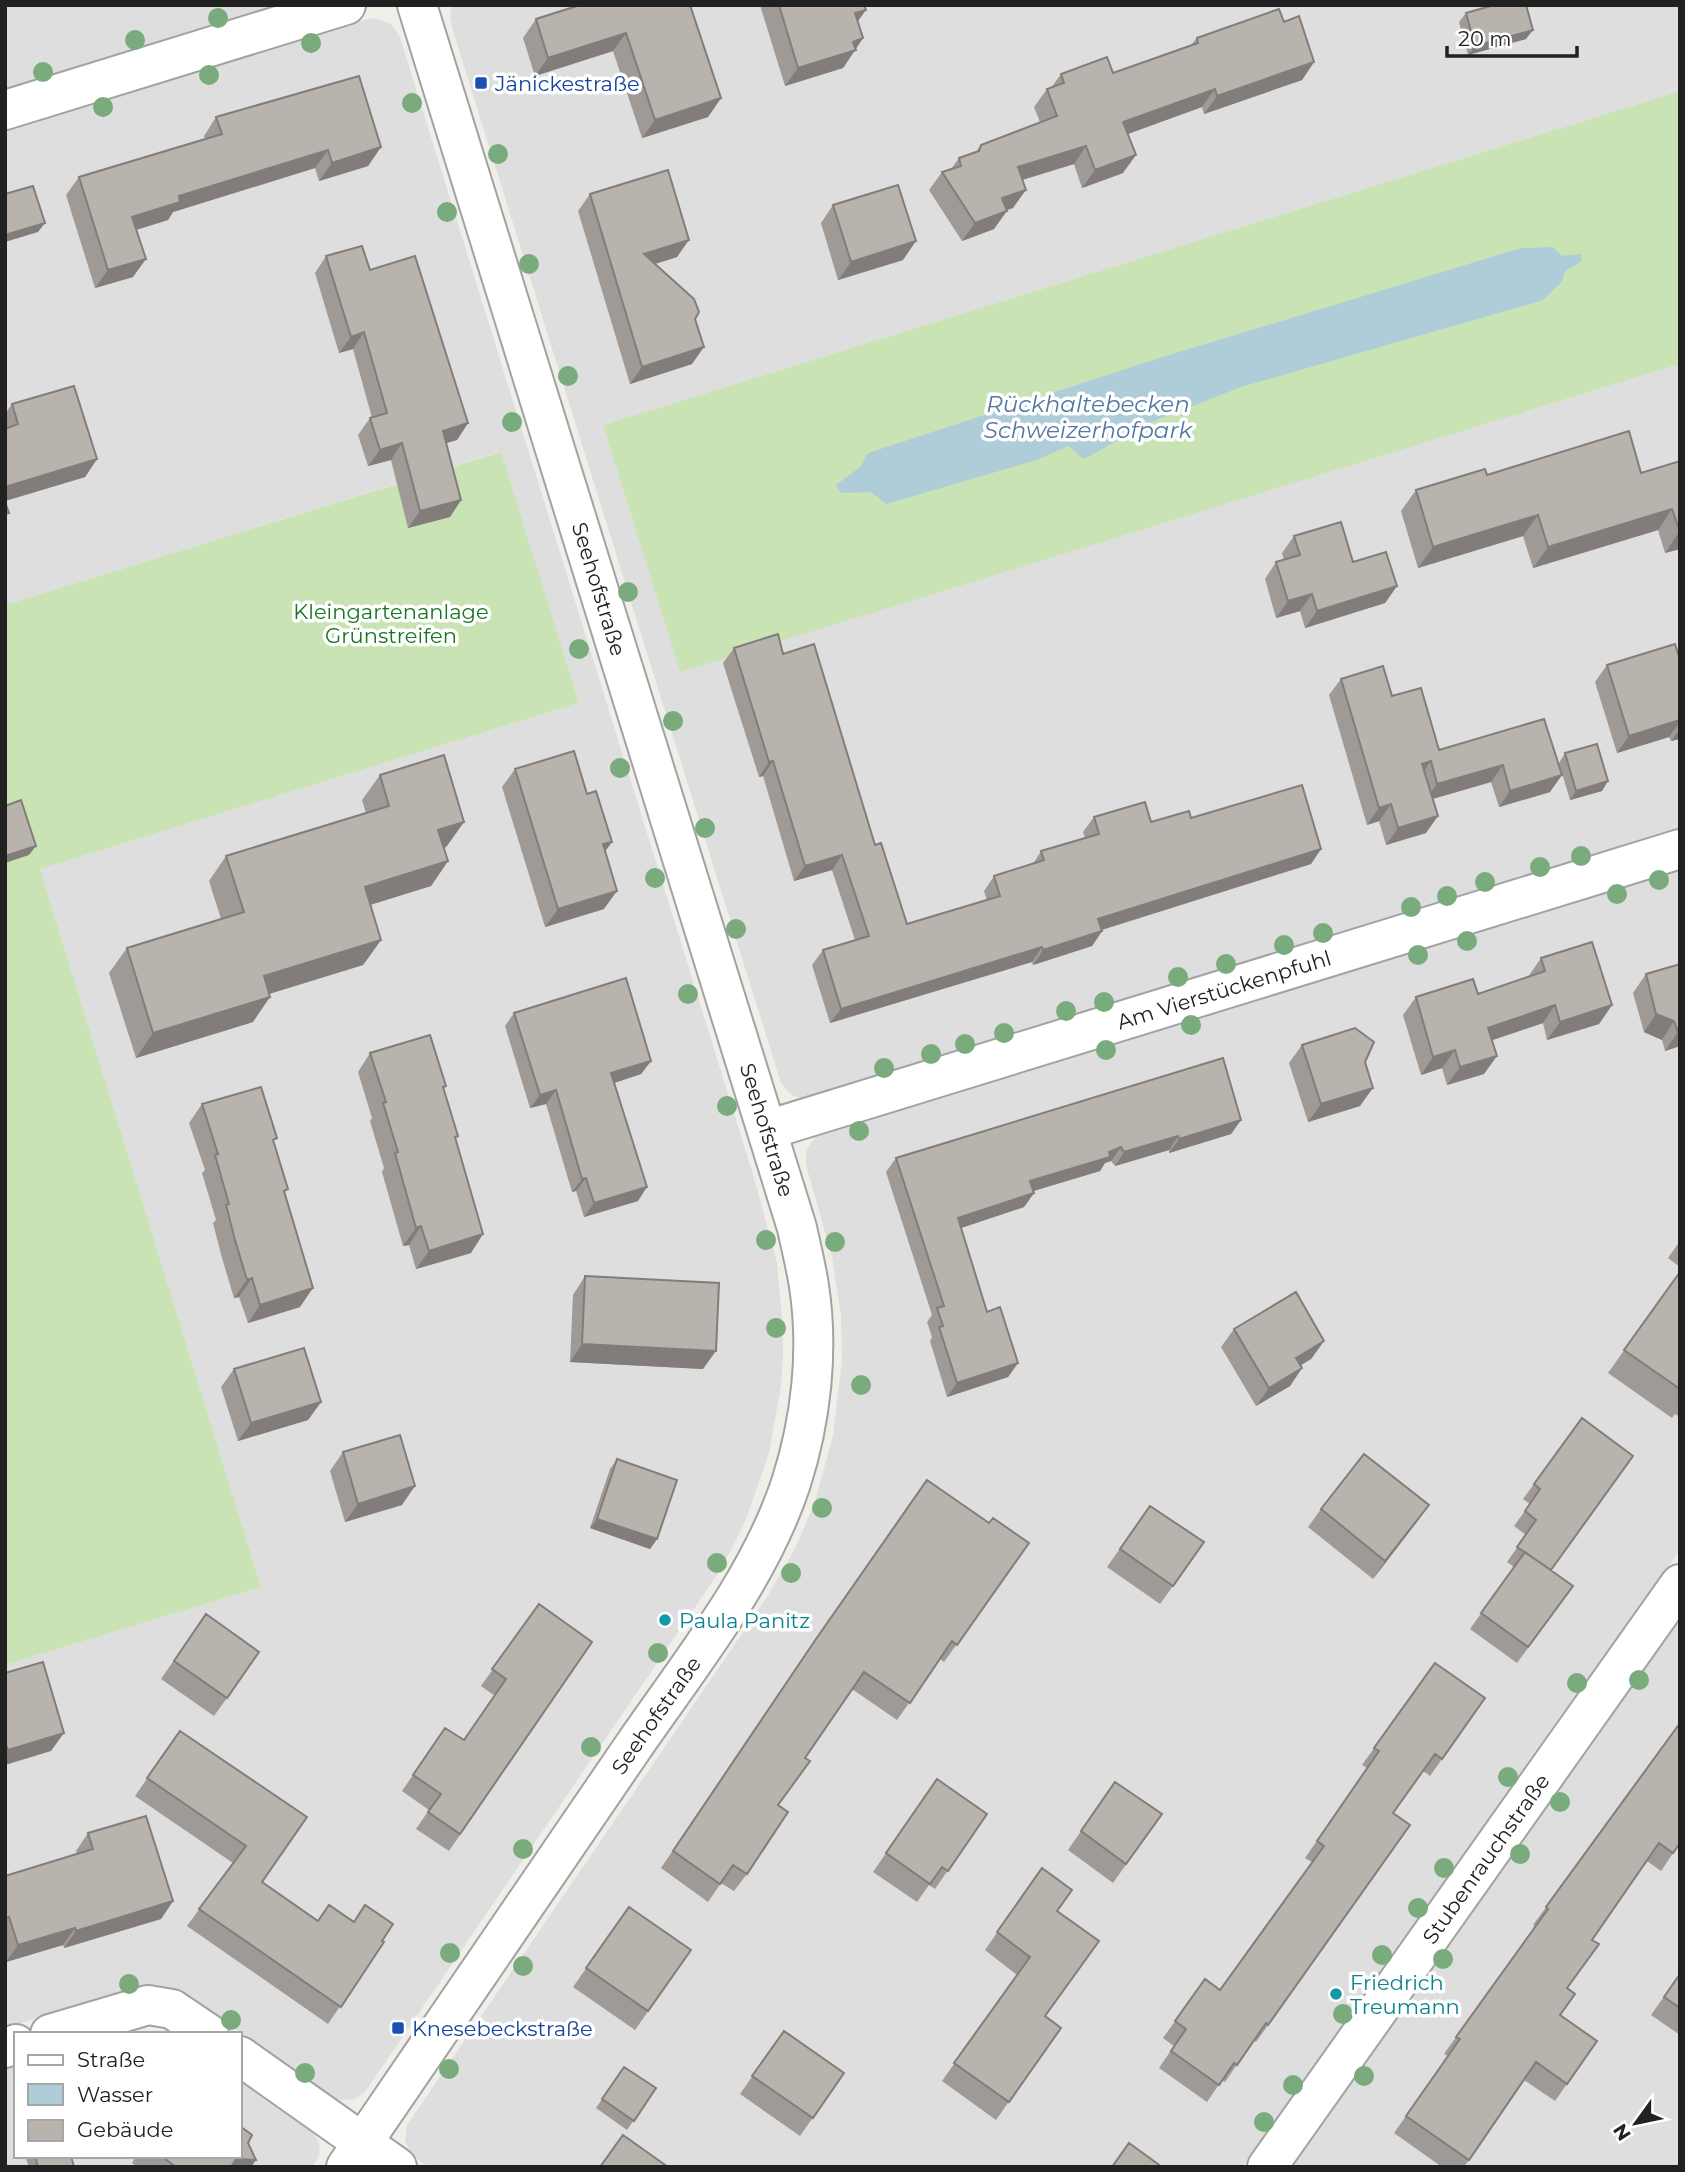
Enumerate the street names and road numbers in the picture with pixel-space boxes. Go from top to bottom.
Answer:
street label: Seehofstraße [567,519,631,659]
street label: Am Vierstückenpfuhl [1114,945,1334,1034]
street label: Seehofstraße [735,1060,799,1200]
street label: Seehofstraße [606,1651,706,1779]
street label: Stubenrauchstraße [1417,1769,1554,1948]

